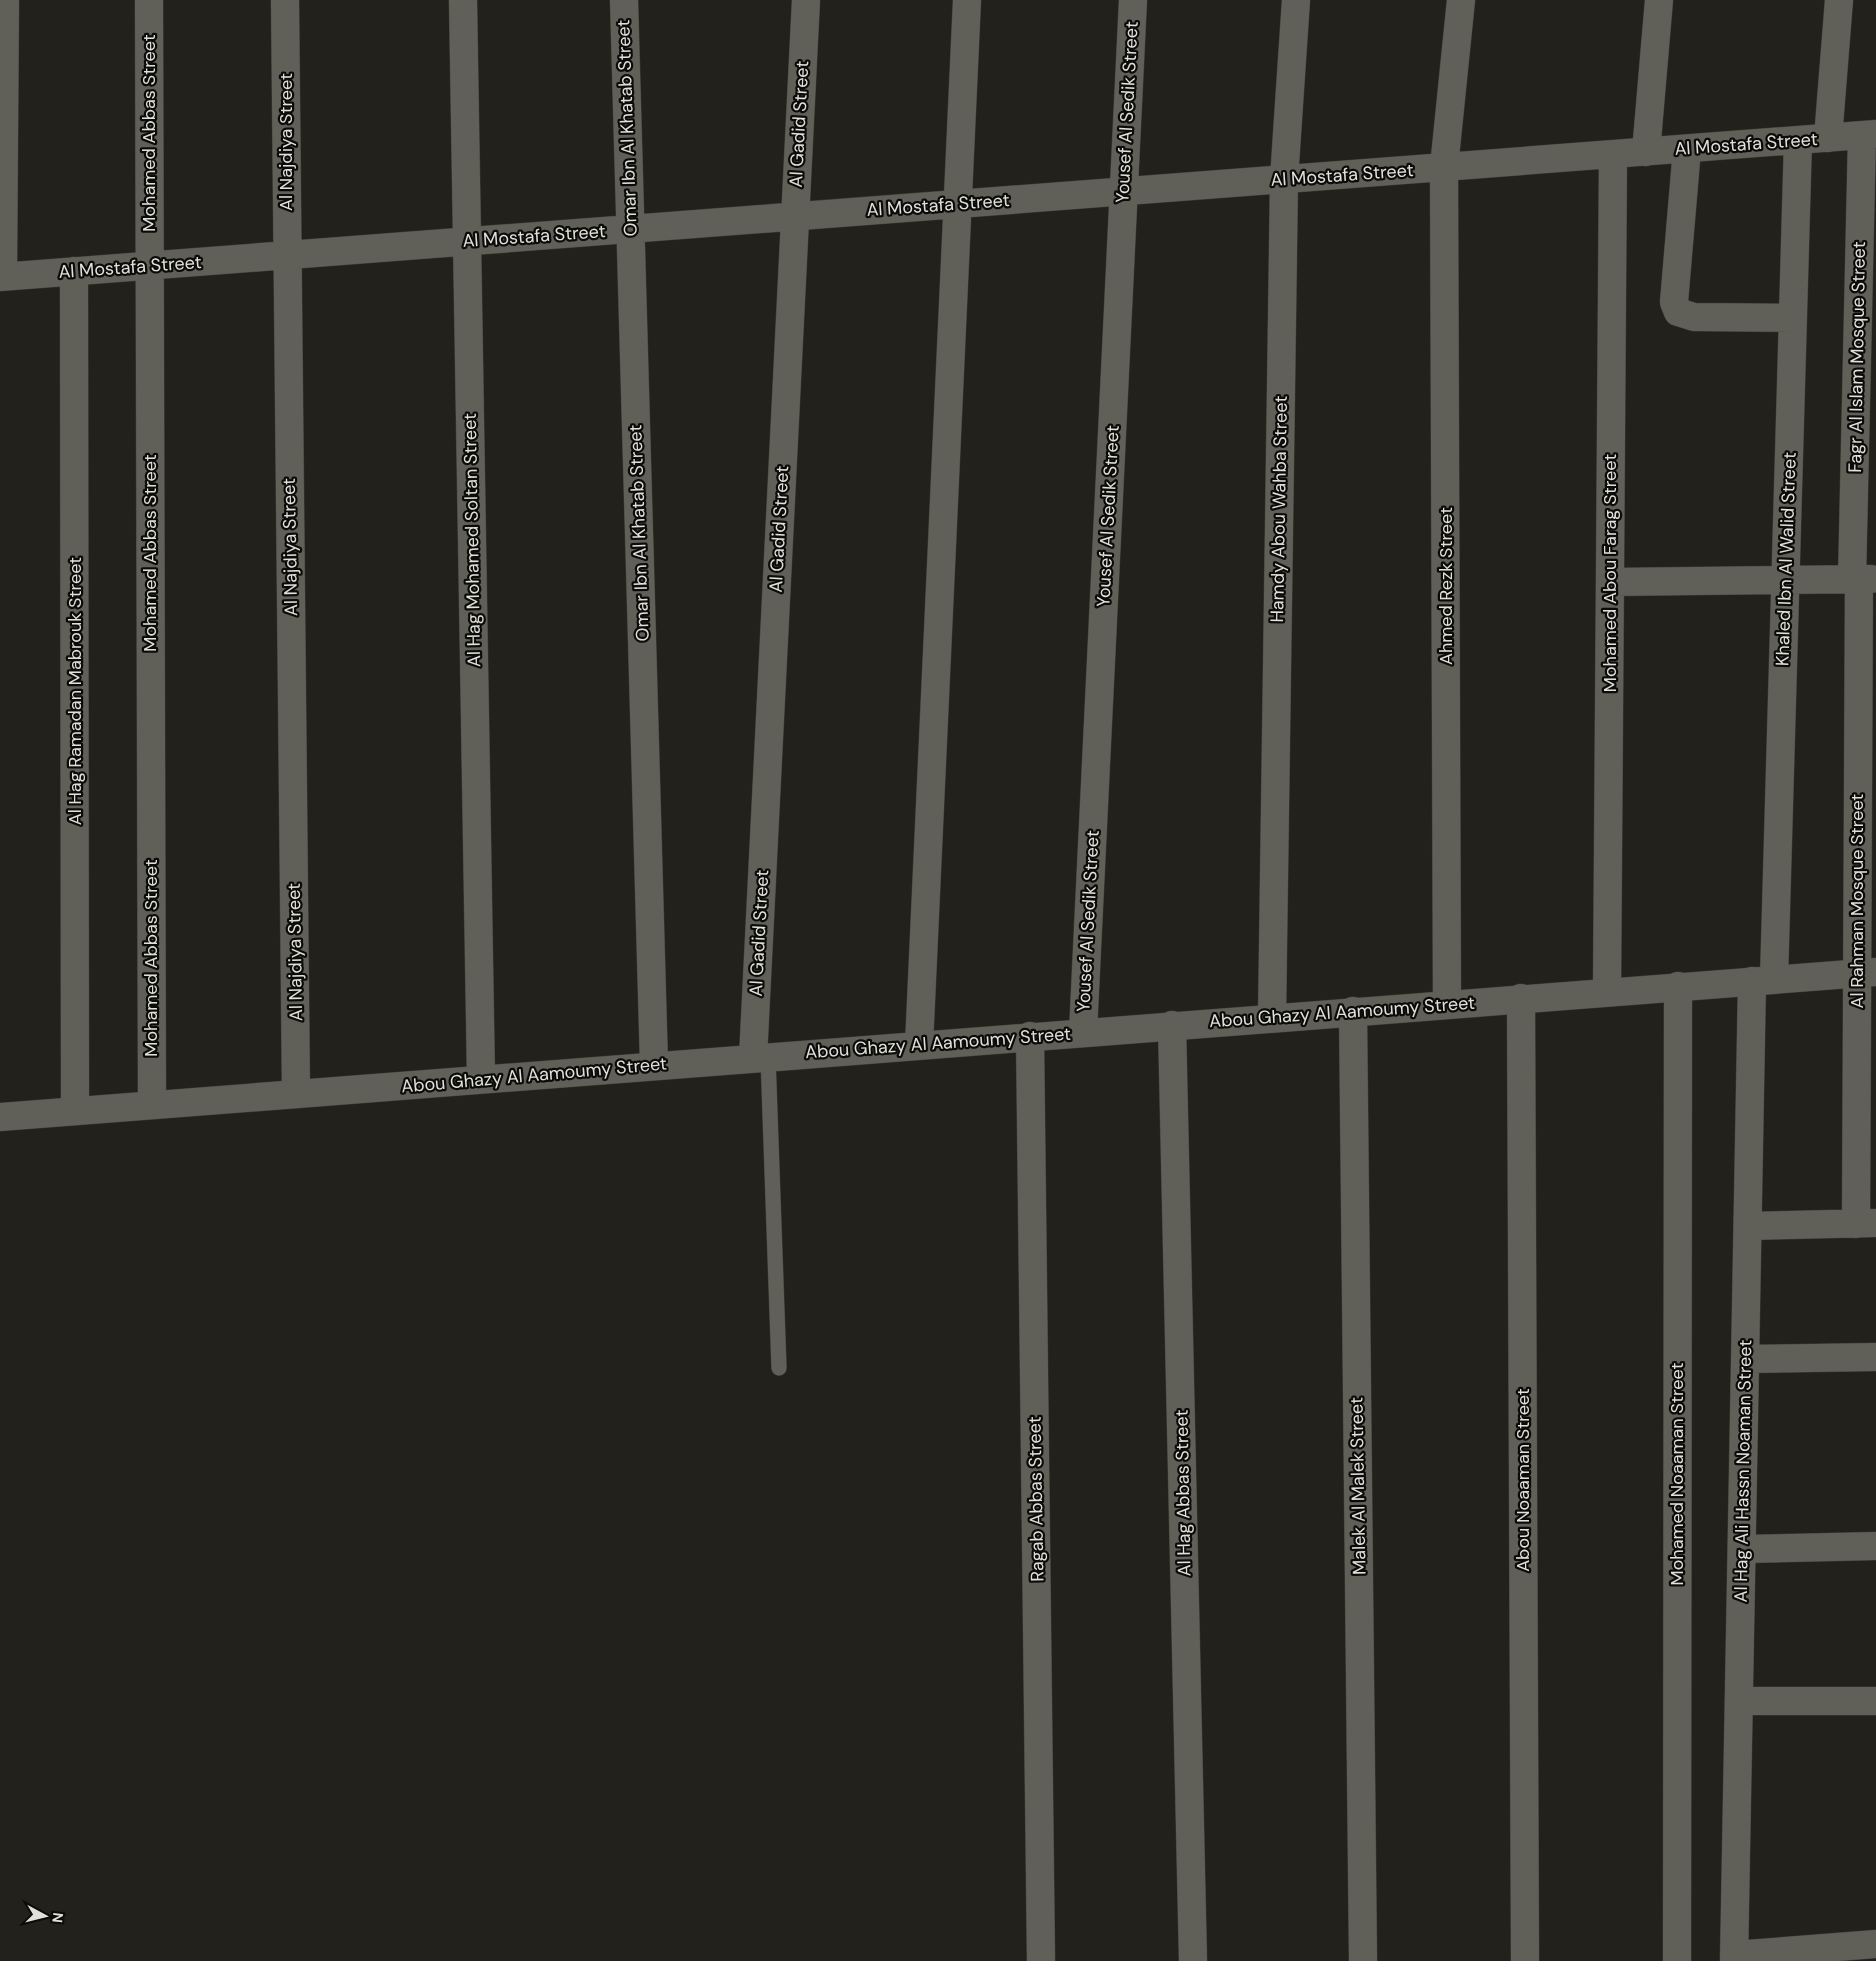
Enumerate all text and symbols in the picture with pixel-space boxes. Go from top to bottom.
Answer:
street label: Omar Ibn Al Khatab Street [611,19,643,237]
street label: Yousef Al Sedik Street [1110,21,1144,203]
street label: Mohamed Abbas Street [137,34,161,232]
street label: Al Gadid Street [784,60,814,188]
street label: Al Najdiya Street [274,73,298,211]
street label: Al Mostafa Street [1674,127,1818,161]
street label: Al Mostafa Street [1270,158,1414,192]
street label: Al Mostafa Street [866,188,1010,222]
street label: Al Mostafa Street [462,219,606,253]
street label: Fagr Al Islam Mosque Street [1843,241,1871,473]
street label: Al Mostafa Street [58,250,202,284]
street label: Hamdy Abou Wahba Street [1265,395,1293,623]
street label: Al Hag Mohamed Soltan Street [458,413,486,667]
street label: Omar Ibn Al Khatab Street [623,424,655,642]
street label: Yousef Al Sedik Street [1091,425,1125,607]
street label: Khaled Ibn Al Walid Street [1770,452,1802,666]
street label: Mohamed Abbas Street [138,454,162,652]
street label: Mohamed Abou Farag Street [1598,454,1622,692]
street label: Al Gadid Street [764,465,794,593]
street label: Al Najdiya Street [277,478,303,616]
street label: Ahmed Rezk Street [1434,507,1458,665]
street label: Al Hag Ramadan Mabrouk Street [63,557,87,825]
street label: Al Rahman Mosque Street [1845,794,1869,1008]
street label: Yousef Al Sedik Street [1071,830,1105,1012]
street label: Mohamed Abbas Street [139,859,163,1057]
street label: Al Gadid Street [744,869,774,997]
street label: Al Najdiya Street [282,883,308,1021]
street label: Abou Ghazy Al Aamoumy Street [1208,991,1476,1033]
street label: Abou Ghazy Al Aamoumy Street [804,1022,1072,1064]
street label: Abou Ghazy Al Aamoumy Street [400,1051,668,1099]
street label: Al Hag Ali Hassn Noaman Street [1729,1339,1757,1603]
street label: Mohamed Noaaman Street [1665,1363,1689,1585]
street label: Abou Noaaman Street [1511,1388,1535,1572]
street label: Malek Al Malek Street [1344,1397,1372,1575]
street label: Al Hag Abbas Street [1170,1409,1196,1577]
street label: Ragab Abbas Street [1023,1416,1049,1582]
north arrow [20,1891,70,1941]
text: N [48,1911,67,1924]

